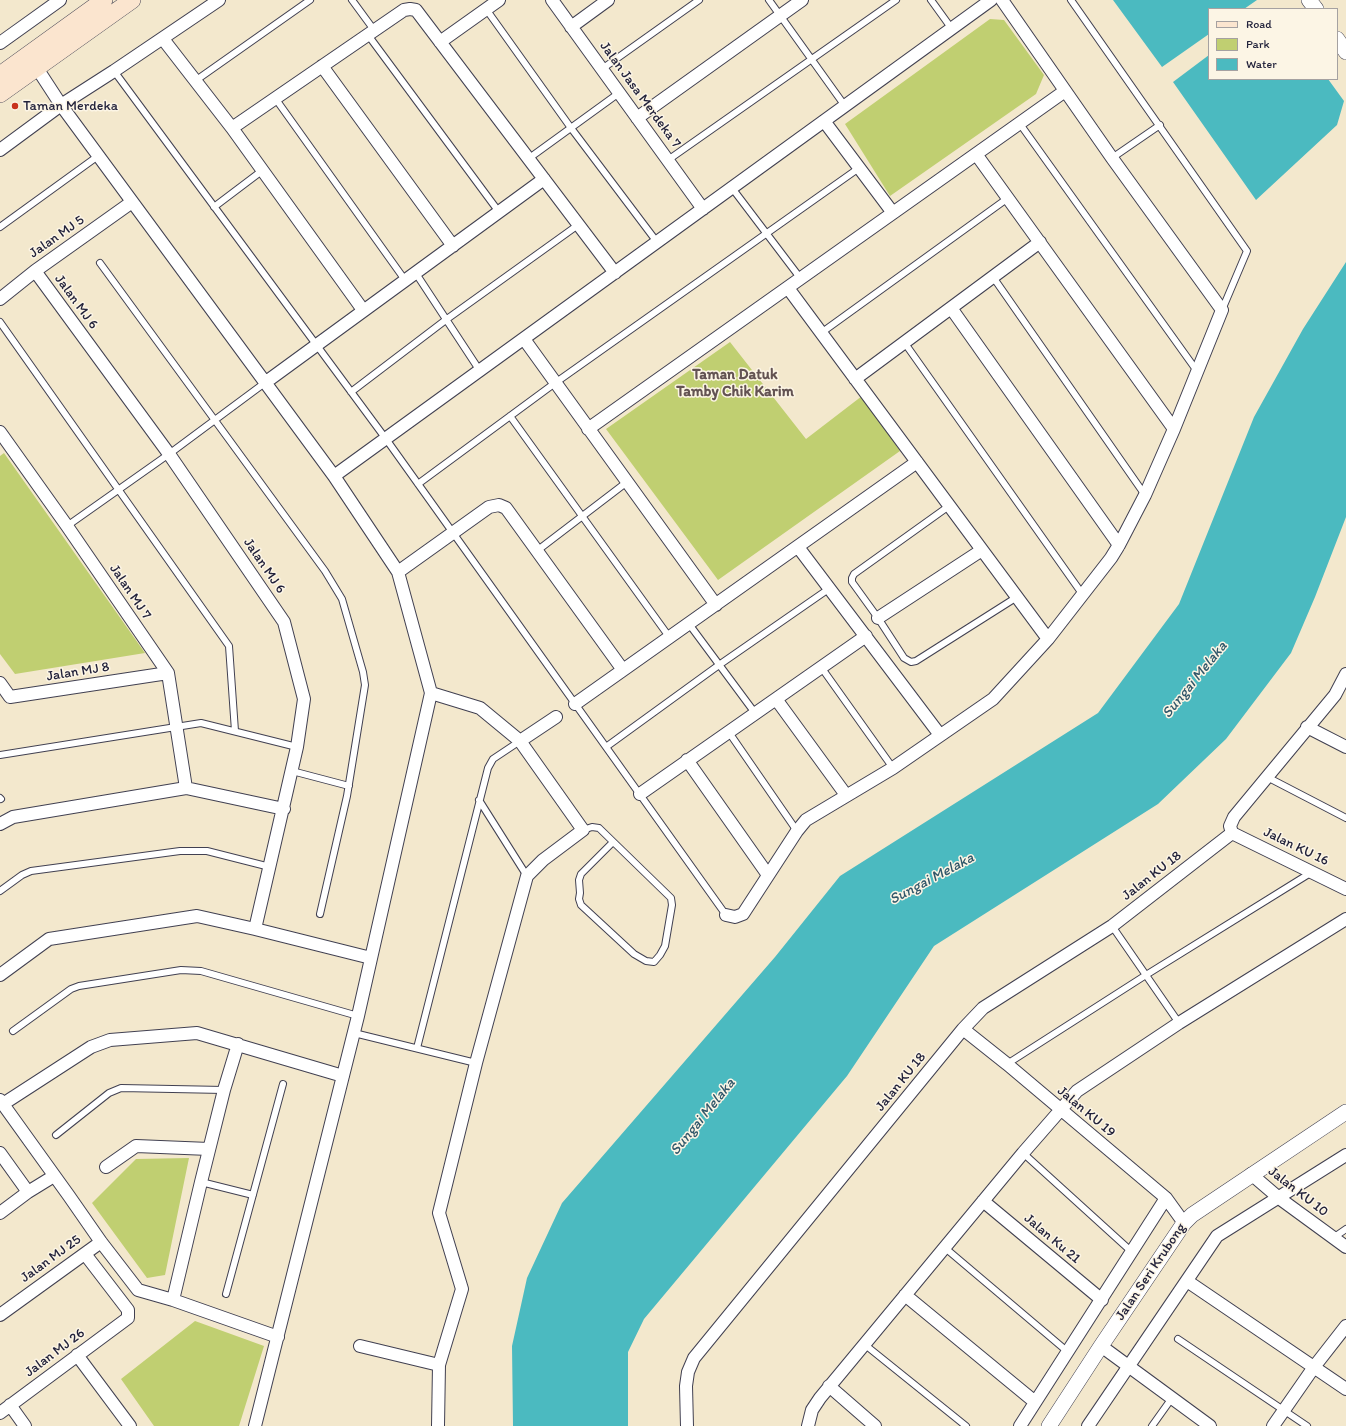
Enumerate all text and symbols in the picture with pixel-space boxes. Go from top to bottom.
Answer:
legend [1208,8,1338,80]
text: Road [1246,17,1272,31]
text: Park [1246,37,1270,51]
street label: Jalan Jasa Merdeka 7 [596,39,684,151]
text: Water [1246,57,1277,71]
place label: Taman Merdeka [23,98,118,114]
marker: Taman Merdeka [10,101,20,111]
street label: Jalan MJ 5 [26,212,88,262]
street label: Jalan MJ 6 [51,271,101,333]
district label: Taman Datuk Tamby Chik Karim [676,366,794,401]
street label: Jalan MJ 6 [239,535,289,597]
street label: Jalan MJ 7 [105,561,155,623]
water label: Sungai Melaka [1159,638,1231,722]
street label: Jalan MJ 8 [45,659,111,685]
street label: Jalan KU 16 [1261,824,1331,870]
street label: Jalan KU 18 [1119,848,1185,904]
water label: Sungai Melaka [887,849,977,909]
street label: Jalan KU 18 [872,1049,930,1115]
water label: Sungai Melaka [667,1075,739,1159]
street label: Jalan KU 19 [1054,1083,1118,1141]
street label: Jalan KU 10 [1265,1163,1331,1221]
street label: Jalan Ku 21 [1020,1210,1084,1268]
street label: Jalan Seri Krubong [1112,1220,1190,1324]
street label: Jalan MJ 25 [17,1231,85,1287]
street label: Jalan MJ 26 [22,1325,88,1381]

